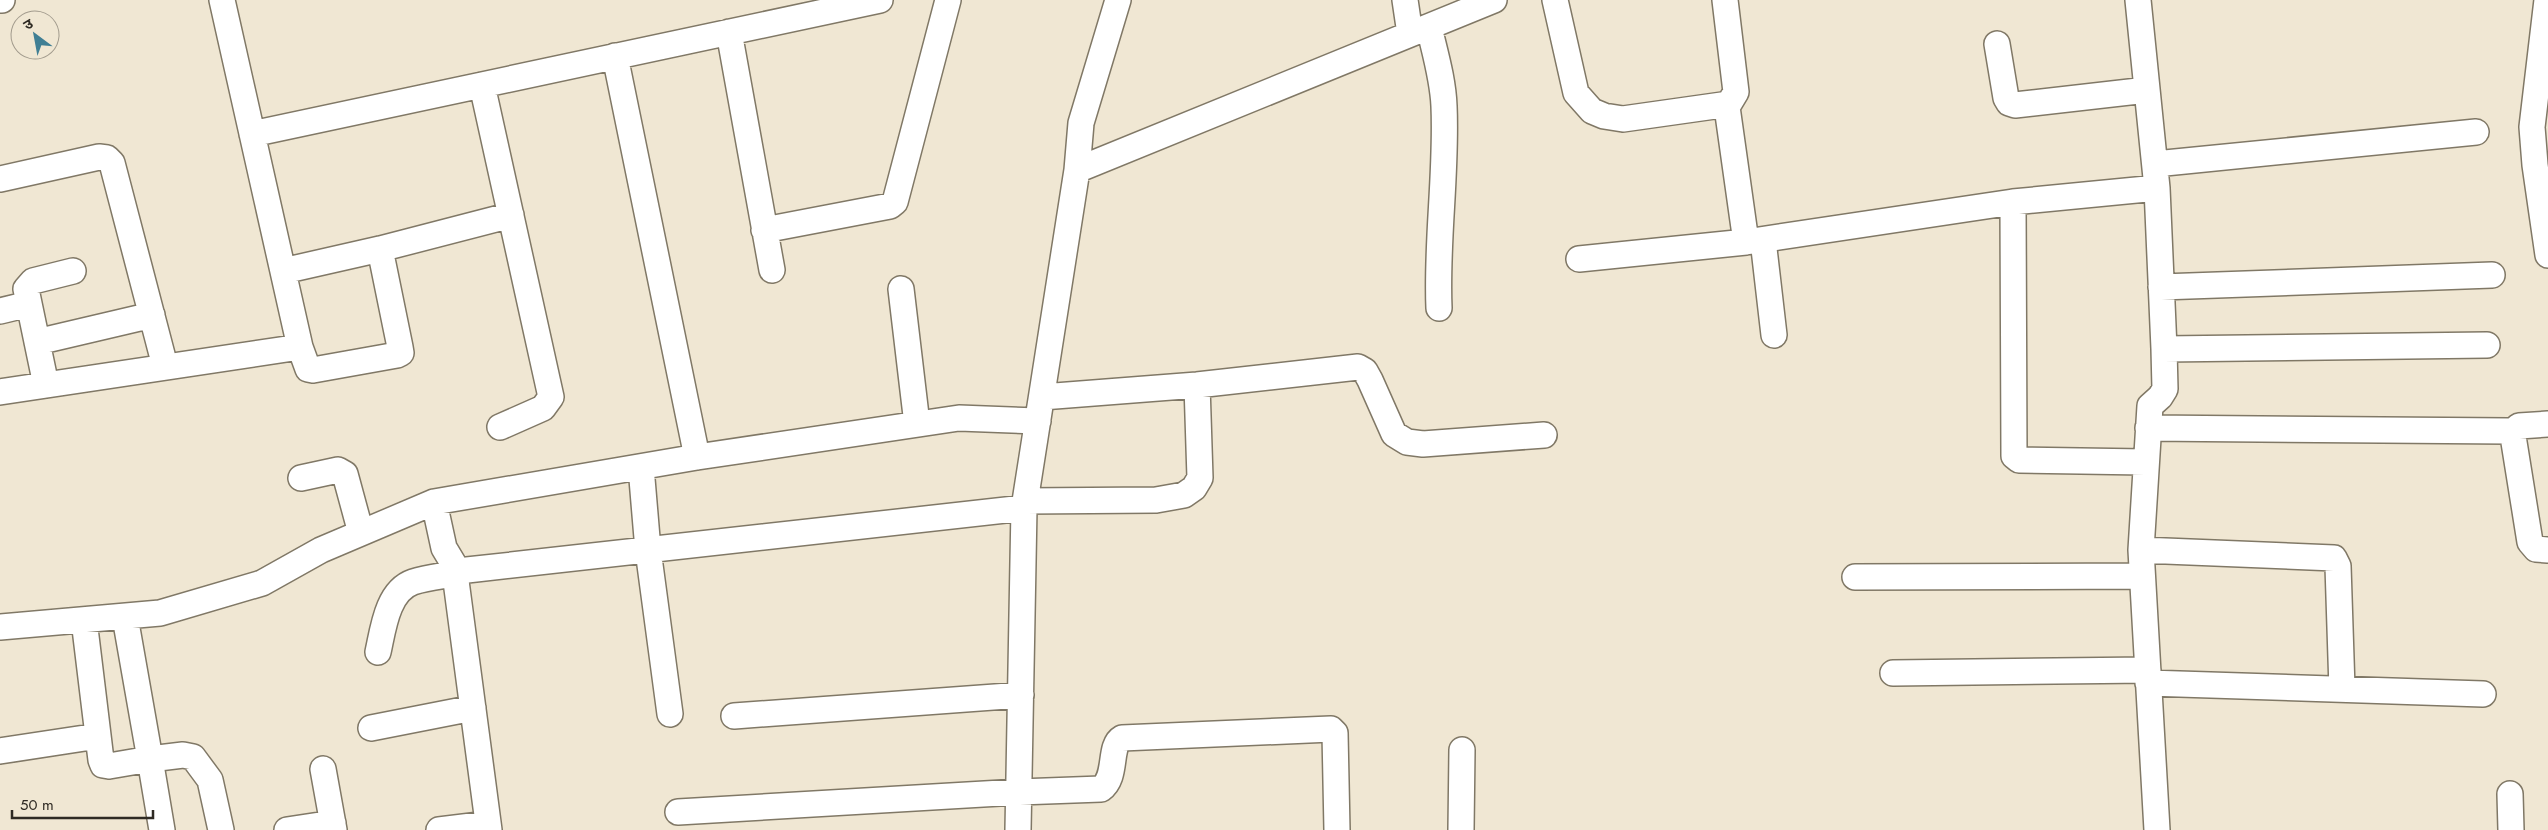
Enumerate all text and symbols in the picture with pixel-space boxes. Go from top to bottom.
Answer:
north arrow [10,10,60,60]
text: उ [19,13,38,35]
scale bar [12,788,154,820]
text: 50 m [20,794,54,816]

